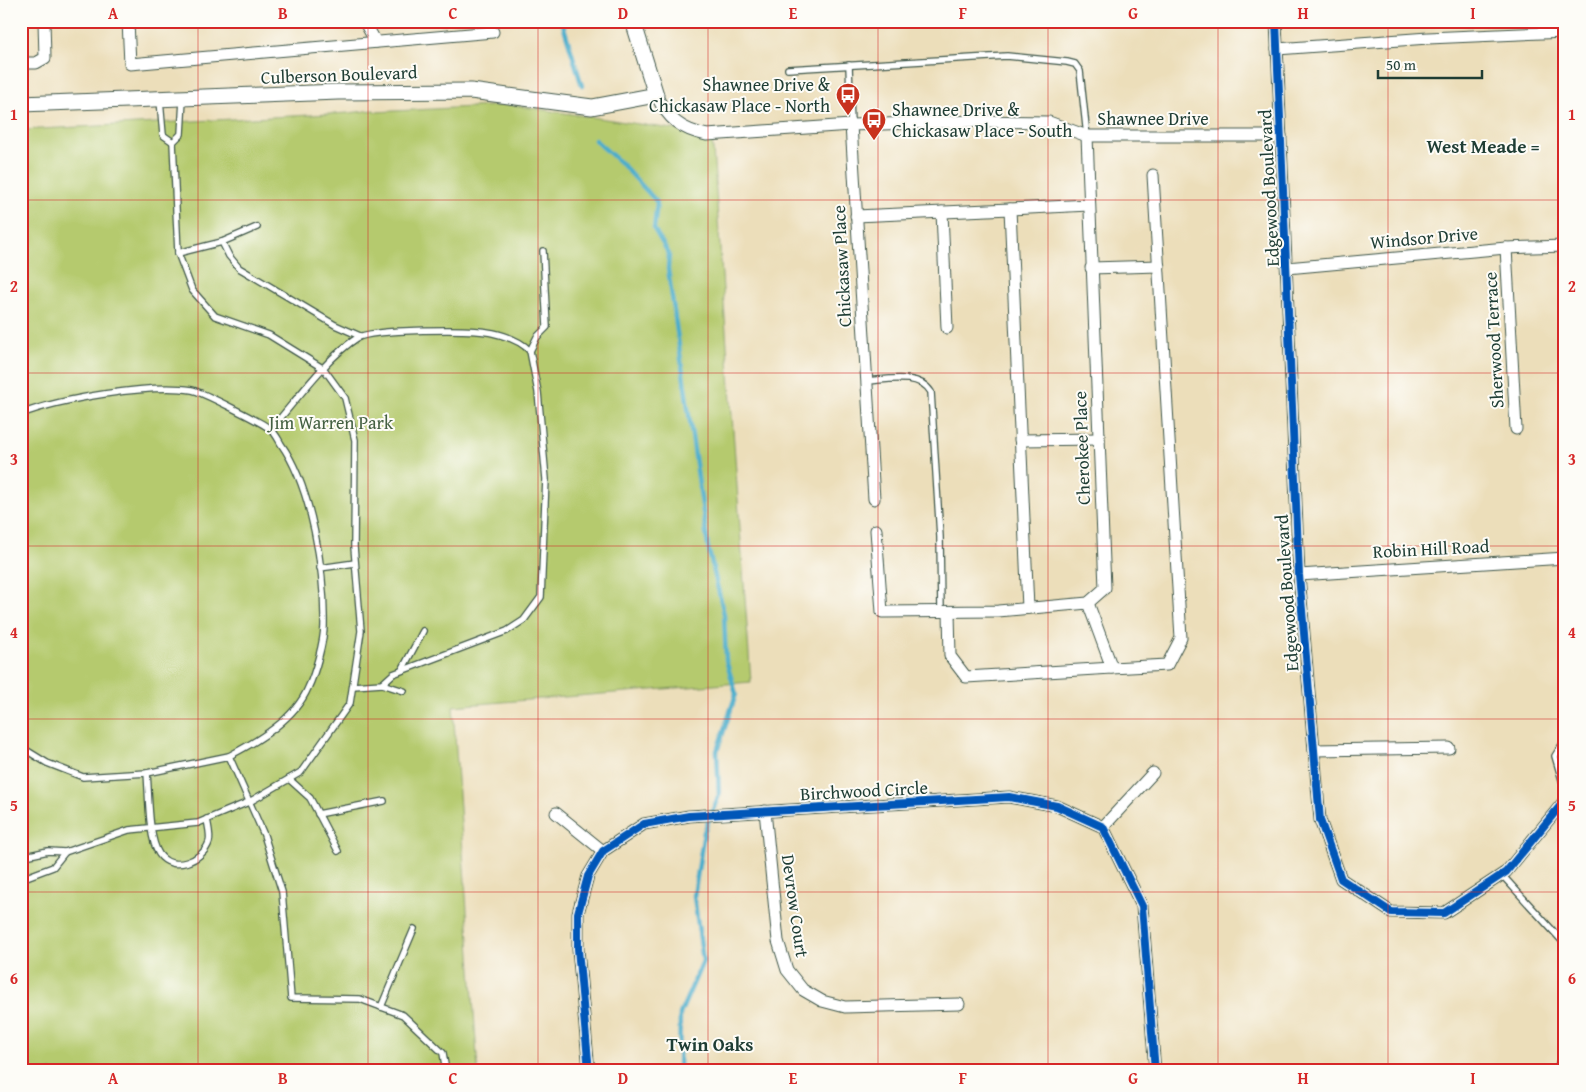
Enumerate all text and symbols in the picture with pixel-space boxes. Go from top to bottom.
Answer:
text: A [108,1,119,25]
text: B [278,1,288,25]
text: C [448,1,458,25]
text: D [618,1,628,25]
text: E [789,1,798,25]
text: F [959,1,967,25]
text: G [1128,1,1138,25]
text: H [1297,1,1309,25]
text: I [1470,1,1476,25]
scale bar [1378,48,1482,80]
text: 50 m [1386,54,1417,75]
street label: Culberson Boulevard [260,58,418,91]
place label: Shawnee Drive & Chickasaw Place - North [649,71,831,119]
bus stop icon: Shawnee Drive & Chickasaw Place - North [835,82,861,116]
place label: Shawnee Drive & Chickasaw Place - South [892,96,1072,144]
text: 1 [10,102,18,126]
text: 1 [1568,102,1576,126]
street label: Shawnee Drive [1097,105,1209,132]
bus stop icon: Shawnee Drive & Chickasaw Place - South [861,107,887,141]
street label: Edgewood Boulevard [1251,108,1286,267]
district label: West Meade = [1427,132,1540,160]
street label: Chickasaw Place [825,204,858,328]
street label: Windsor Drive [1369,219,1479,256]
street label: Sherwood Terrace [1476,271,1511,409]
text: 2 [10,274,18,298]
text: 2 [1568,274,1576,298]
street label: Cherokee Place [1066,391,1097,505]
park label: Jim Warren Park [267,409,394,436]
text: 3 [10,447,18,471]
text: 3 [1568,447,1576,471]
street label: Edgewood Boulevard [1268,513,1305,672]
street label: Robin Hill Road [1372,532,1490,565]
text: 4 [10,620,18,644]
text: 4 [1568,620,1576,644]
street label: Birchwood Circle [799,774,929,807]
text: 5 [10,793,18,817]
text: 5 [1568,793,1576,817]
street label: Devrow Court [775,853,816,960]
text: 6 [10,966,18,990]
text: 6 [1568,966,1576,990]
district label: Twin Oaks [667,1030,753,1058]
text: A [108,1066,119,1090]
text: B [278,1066,288,1090]
text: C [448,1066,458,1090]
text: D [618,1066,628,1090]
text: E [789,1066,798,1090]
text: F [959,1066,967,1090]
text: G [1128,1066,1138,1090]
text: H [1297,1066,1309,1090]
text: I [1470,1066,1476,1090]

